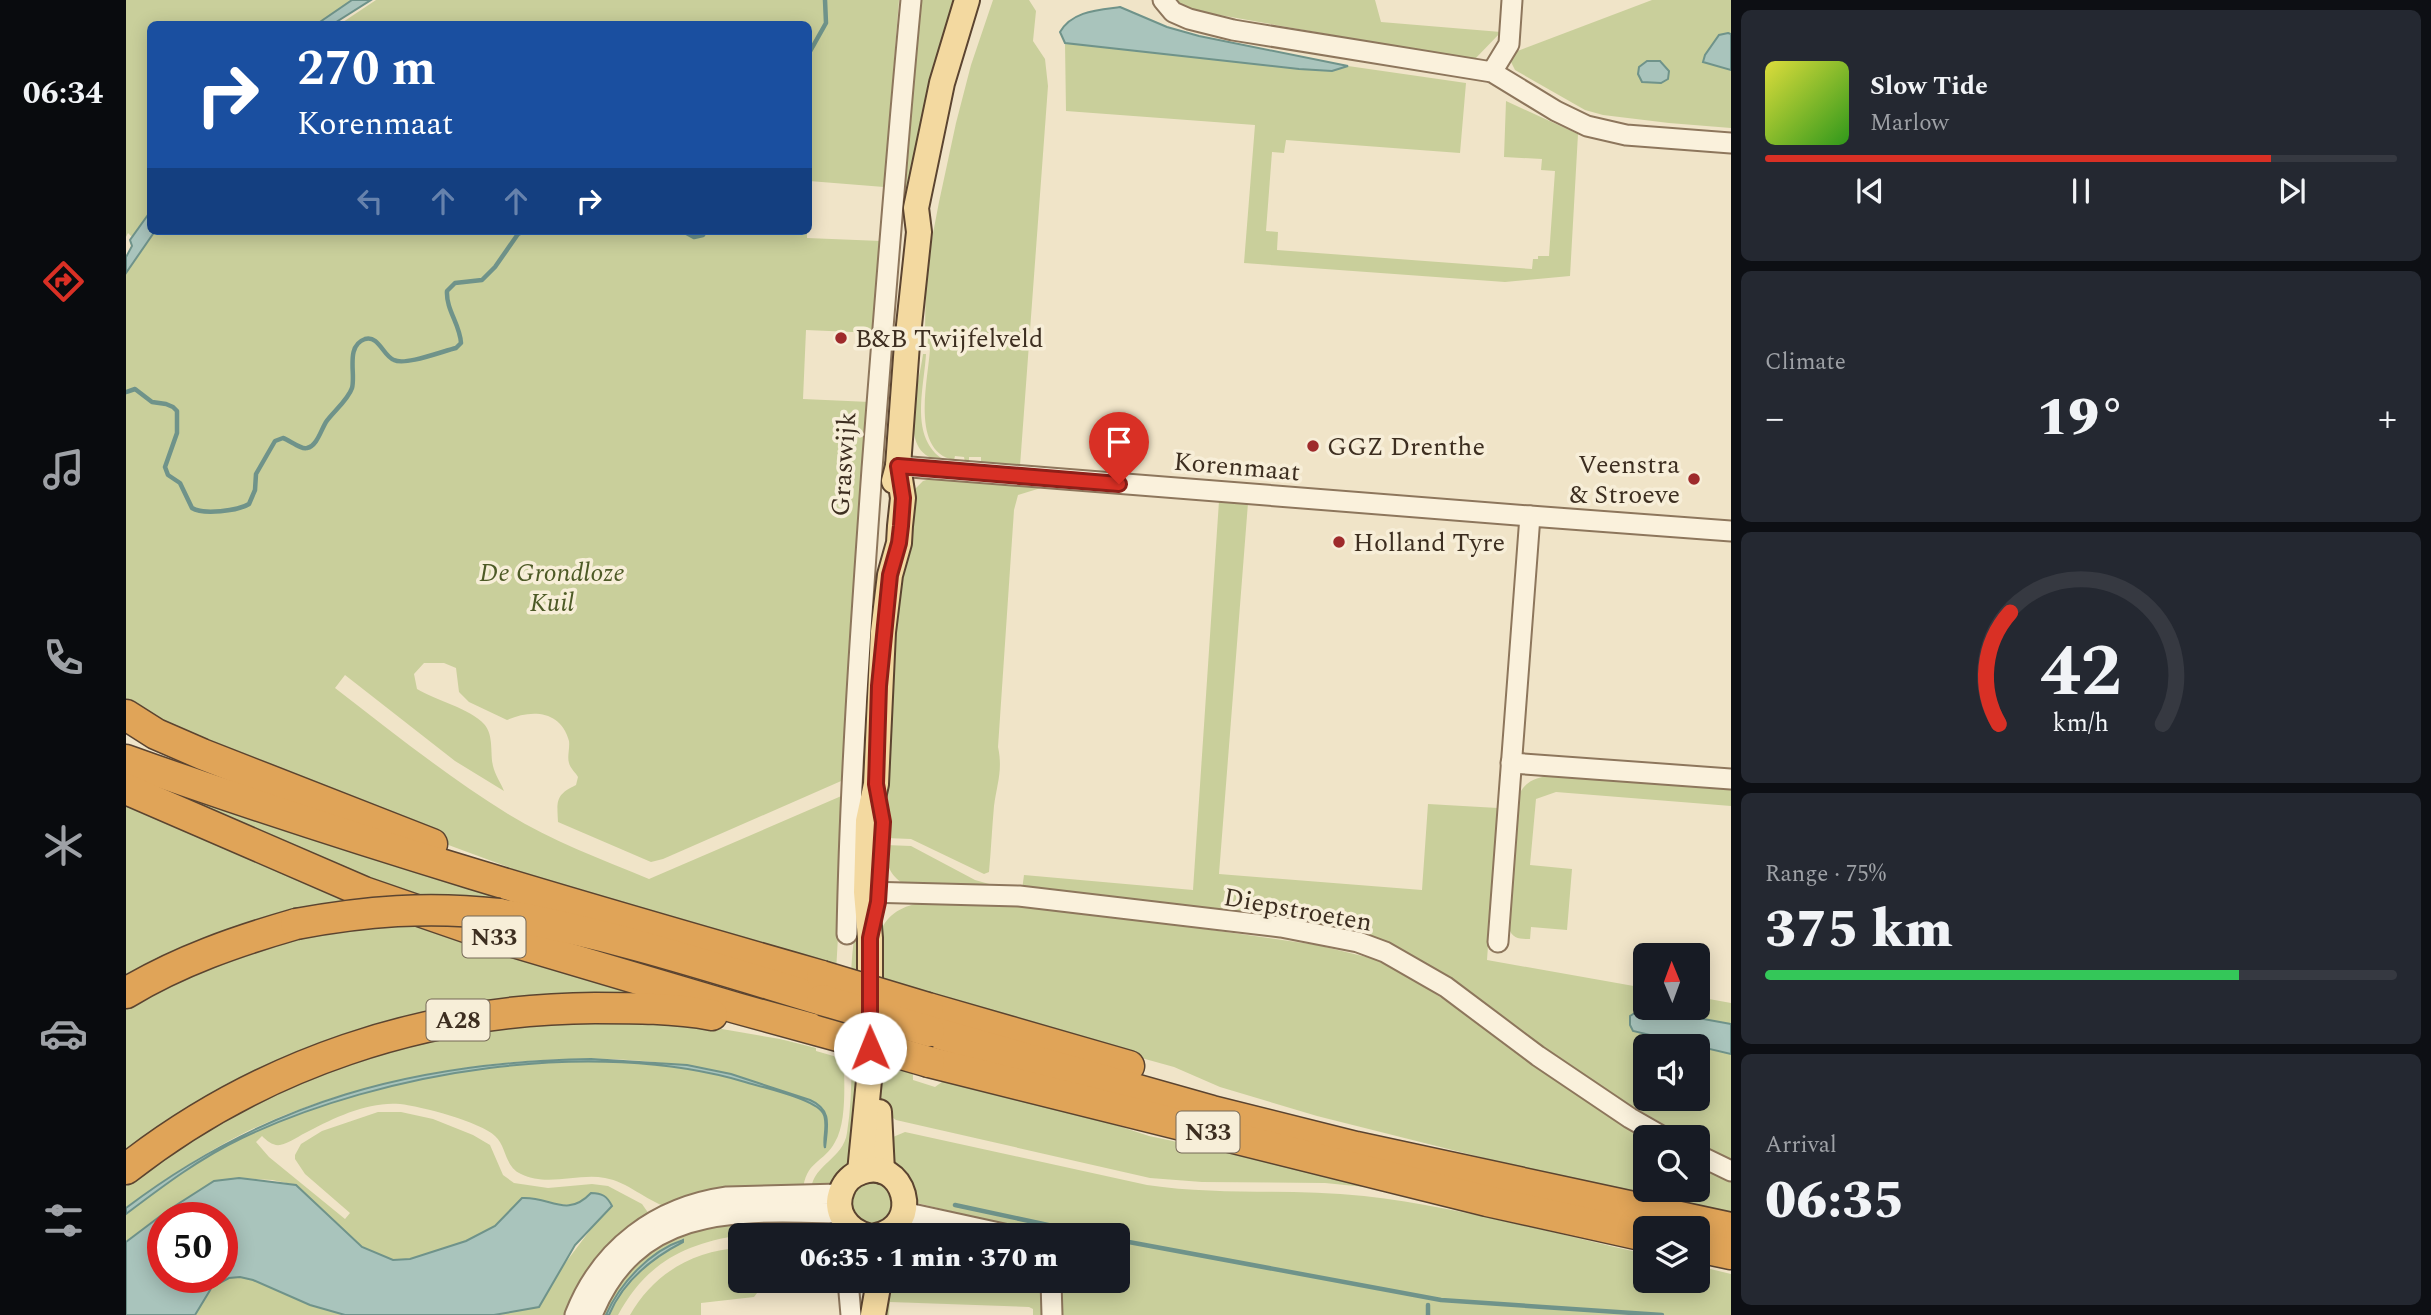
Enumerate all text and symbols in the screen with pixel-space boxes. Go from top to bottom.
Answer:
text: 270 m [297,32,436,107]
icon: right [182,49,273,140]
text: Slow Tide [1870,66,1988,106]
text: 06:34 [23,69,103,118]
text: Korenmaat [297,100,453,149]
text: Marlow [1870,106,1949,141]
icon: previous [1851,172,1889,210]
icon: pause [2062,172,2100,210]
icon: next [2273,172,2311,210]
icon: left [351,182,389,220]
icon: ahead [424,182,462,220]
icon: ahead [497,182,535,220]
icon: right [570,182,608,220]
icon: directions [39,257,88,306]
place label: B&B Twijfelveld [855,319,1044,359]
marker: B&B Twijfelveld [833,330,849,346]
text: Climate [1765,345,1846,380]
text: 19° [2037,379,2125,458]
text: − [1765,390,1784,448]
text: + [2378,390,2397,448]
street label: Graswijk [820,410,868,518]
pin [1089,412,1149,484]
icon: arrive [1100,423,1138,461]
place label: GGZ Drenthe [1327,427,1485,467]
marker: GGZ Drenthe [1305,438,1321,454]
street label: Korenmaat [1172,442,1302,492]
icon: music [39,445,88,494]
place label: Veenstra & Stroeve [1570,445,1680,515]
marker: Veenstra & Stroeve [1686,471,1702,487]
place label: Holland Tyre [1353,523,1505,563]
marker: Holland Tyre [1331,534,1347,550]
park label: De Grondloze Kuil [479,553,625,623]
text: 42 [2040,617,2122,728]
icon: phone [39,633,88,682]
text: km/h [2053,704,2109,742]
icon: climate [39,821,88,870]
text: Range · 75% [1765,857,1886,892]
street label: Diepstroeten [1220,877,1375,943]
text: 375 km [1765,891,1953,970]
road number: N33 [462,917,526,958]
north arrow [1633,943,1710,1020]
map controls [1633,943,1710,1293]
road number: A28 [426,1000,490,1040]
icon: car [39,1009,88,1058]
position arrow [833,1011,907,1085]
button: sound [1633,1034,1710,1111]
road number: N33 [1176,1112,1240,1152]
button: search [1633,1125,1710,1202]
text: Arrival [1765,1128,1837,1163]
text: 06:35 [1765,1162,1904,1241]
icon: filters [39,1196,88,1245]
speed limit sign: 50 [147,1202,238,1293]
button: layers [1633,1216,1710,1293]
text: 06:35 · 1 min · 370 m [800,1238,1058,1278]

